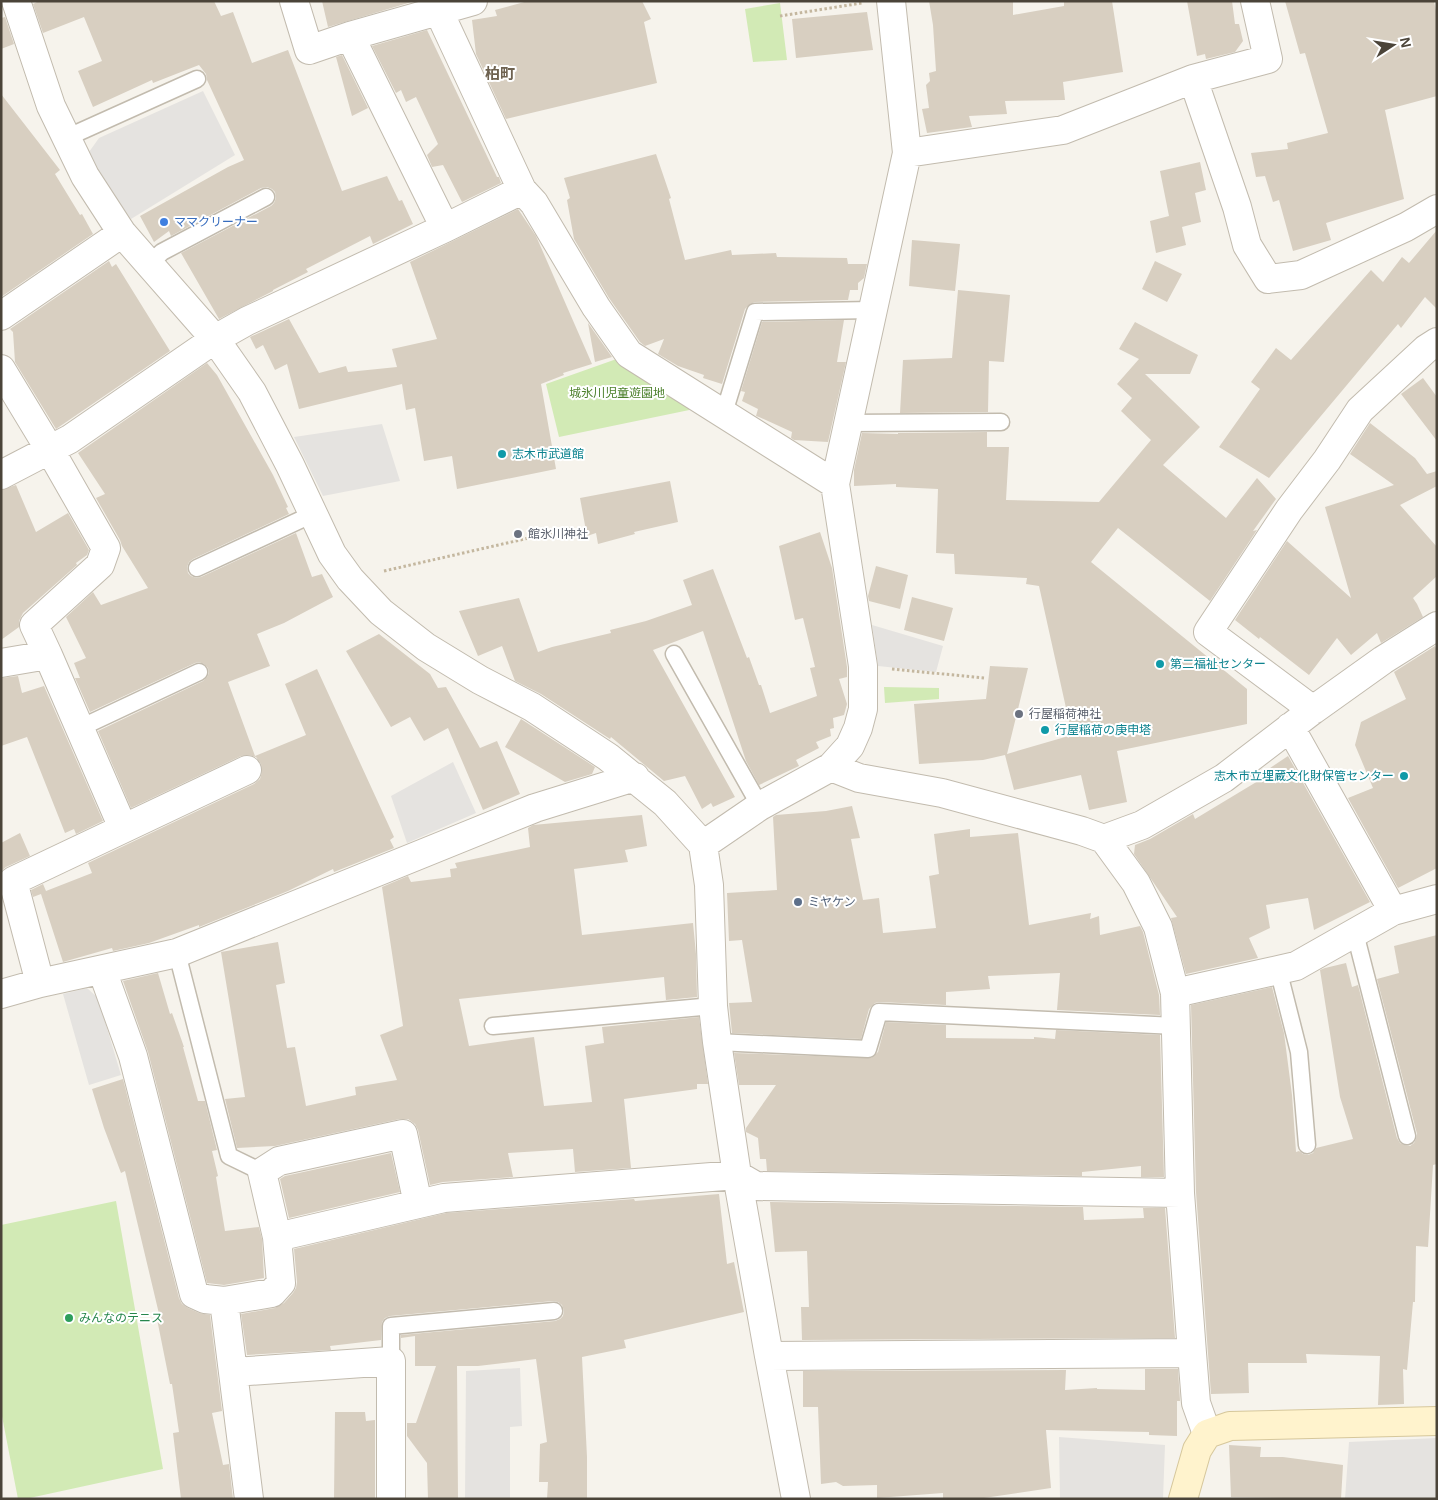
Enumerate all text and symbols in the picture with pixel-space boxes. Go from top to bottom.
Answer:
north arrow [1368,20,1418,70]
text: N [1397,36,1415,49]
district label: 柏町 [485,65,515,82]
place label: ママクリーナー [174,215,258,229]
marker: ママクリーナー [158,216,170,228]
park label: 城氷川児童遊園地 [569,386,665,400]
place label: 志木市武道館 [512,447,584,461]
marker: 志木市武道館 [496,448,508,460]
place label: 館氷川神社 [528,527,588,541]
marker: 館氷川神社 [512,528,524,540]
place label: 第二福祉センター [1170,657,1266,671]
marker: 第二福祉センター [1154,658,1166,670]
place label: 行屋稲荷神社 [1029,707,1101,721]
marker: 行屋稲荷神社 [1013,708,1025,720]
place label: 行屋稲荷の庚申塔 [1055,723,1151,737]
marker: 行屋稲荷の庚申塔 [1039,724,1051,736]
place label: 志木市立埋蔵文化財保管センター [1214,769,1394,783]
marker: 志木市立埋蔵文化財保管センター [1398,770,1410,782]
place label: ミヤケン [808,895,856,909]
marker: ミヤケン [792,896,804,908]
place label: みんなのテニス [79,1311,163,1325]
marker: みんなのテニス [63,1312,75,1324]

